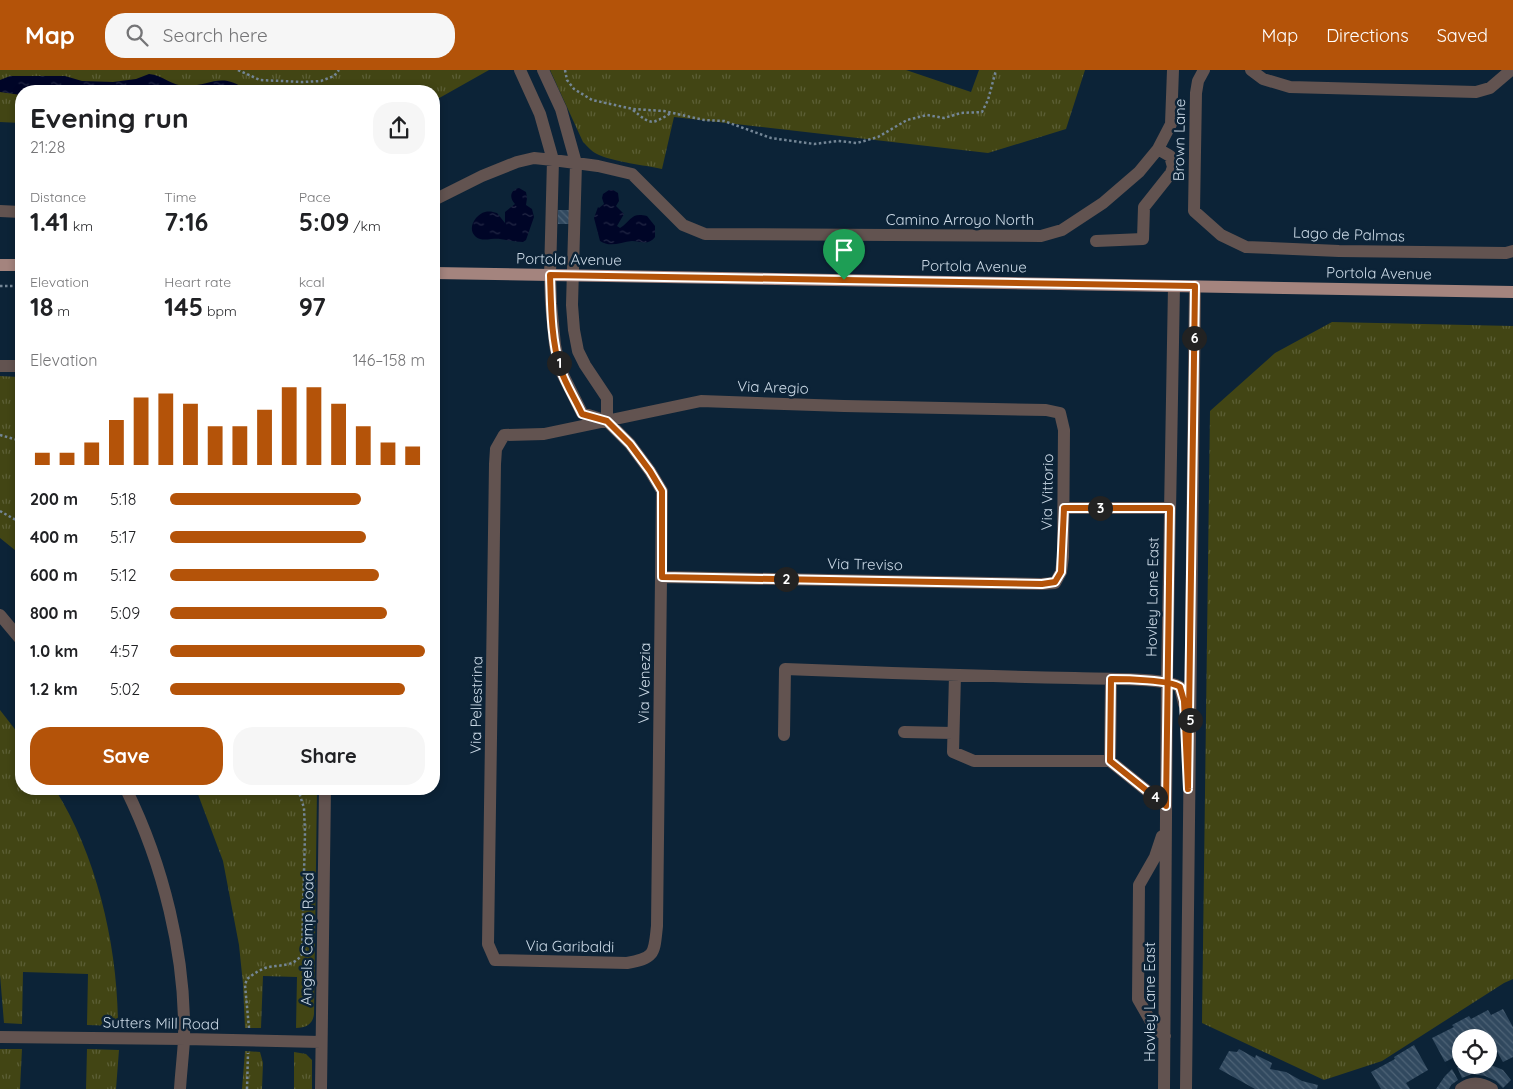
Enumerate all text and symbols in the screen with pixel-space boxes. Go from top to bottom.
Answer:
search box [105,13,455,58]
text: Map [25,20,75,50]
icon: search [123,21,151,49]
text: Search here [163,23,268,47]
text: Map [1261,24,1298,47]
text: Directions [1326,24,1409,47]
text: Saved [1437,24,1488,47]
street label: Brown Lane [1169,99,1189,181]
text: Evening run [30,100,189,135]
button: share [373,102,425,154]
text: 21:28 [30,137,65,157]
text: Distance [30,188,86,206]
text: Time [164,188,196,206]
text: Pace [299,188,331,206]
text: 1.41 [30,206,69,237]
text: 7:16 [164,206,208,237]
text: 5:09 [299,206,349,237]
street label: Camino Arroyo North [886,210,1034,229]
text: km [69,217,93,235]
text: /km [349,217,381,235]
street label: Lago de Palmas [1293,223,1405,245]
pin [823,229,865,280]
icon: arrive [830,236,858,264]
street label: Portola Avenue [516,249,622,269]
street label: Portola Avenue [921,256,1027,276]
street label: Portola Avenue [1326,263,1432,283]
text: Elevation [30,273,89,291]
text: Heart rate [164,273,231,291]
text: kcal [299,273,325,291]
text: 18 [30,291,53,322]
text: 145 [164,291,203,322]
text: 97 [299,291,326,322]
text: m [53,302,70,320]
text: bpm [203,302,237,320]
pin: 6 [1182,326,1206,350]
text: 6 [1191,329,1198,347]
text: Elevation [30,350,97,370]
text: 146–158 m [353,350,425,370]
pin: 1 [546,350,572,376]
text: 1 [557,354,562,372]
street label: Via Aregio [737,376,809,398]
street label: Via Vittorio [1037,453,1057,531]
text: 200 m [30,489,78,509]
text: 5:18 [110,489,136,509]
pin: 3 [1088,496,1112,520]
text: 3 [1097,499,1104,517]
text: 400 m [30,527,78,547]
text: 5:17 [110,527,136,547]
street label: Hovley Lane East [1141,537,1163,657]
street label: Via Treviso [827,554,903,574]
text: 600 m [30,565,78,585]
text: 5:12 [110,565,137,585]
pin: 2 [774,566,798,592]
text: 2 [783,570,790,588]
text: 800 m [30,603,78,623]
text: 5:09 [110,603,140,623]
text: 1.0 km [30,641,78,661]
text: 4:57 [110,641,138,661]
street label: Via Venezia [634,642,654,724]
street label: Via Pellestrina [466,656,486,754]
text: 1.2 km [30,679,78,699]
text: 5:02 [110,679,140,699]
pin: 5 [1178,708,1202,732]
text: 5 [1186,711,1195,729]
button: Save [30,727,223,785]
button: Share [233,727,425,785]
pin: 4 [1142,784,1168,810]
text: 4 [1151,788,1160,806]
street label: Angels Camp Road [296,872,318,1006]
street label: Via Garibaldi [525,936,615,956]
street label: Hovley Lane East [1140,942,1159,1062]
street label: Sutters Mill Road [103,1012,219,1034]
map controls [1452,1029,1497,1074]
button: locate [1452,1029,1497,1074]

